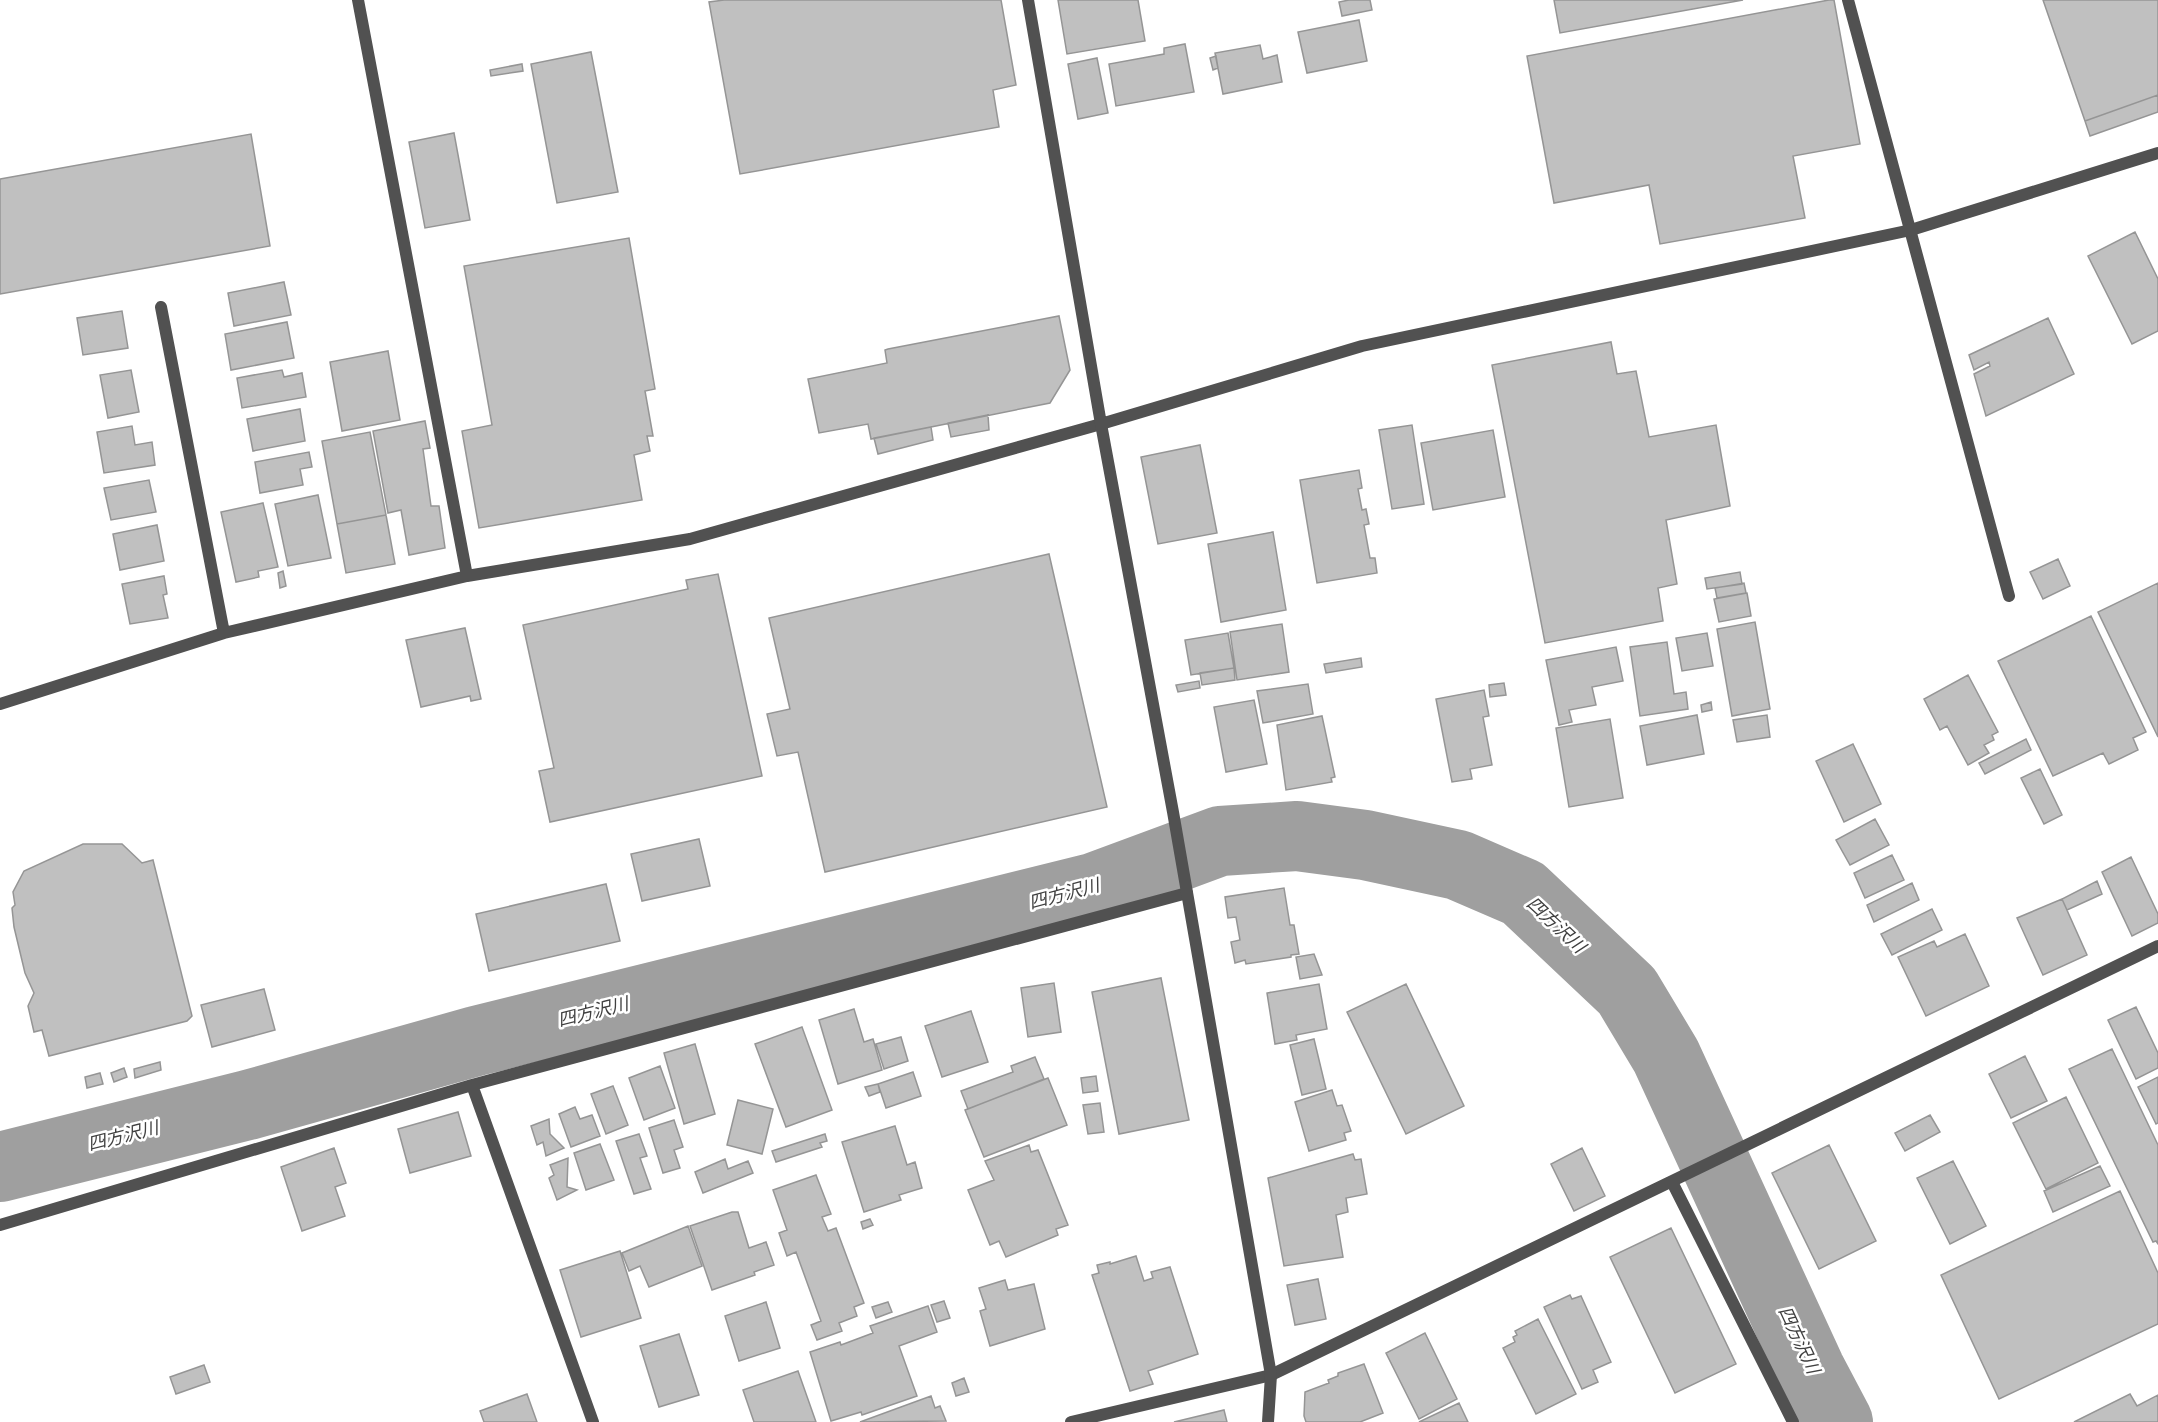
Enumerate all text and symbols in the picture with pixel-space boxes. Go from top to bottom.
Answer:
water label: 四方沢川 [1026,874,1104,914]
water label: 四方沢川 [1522,892,1591,959]
water label: 四方沢川 [555,992,633,1031]
water label: 四方沢川 [85,1116,163,1155]
water label: 四方沢川 [1774,1303,1825,1379]

